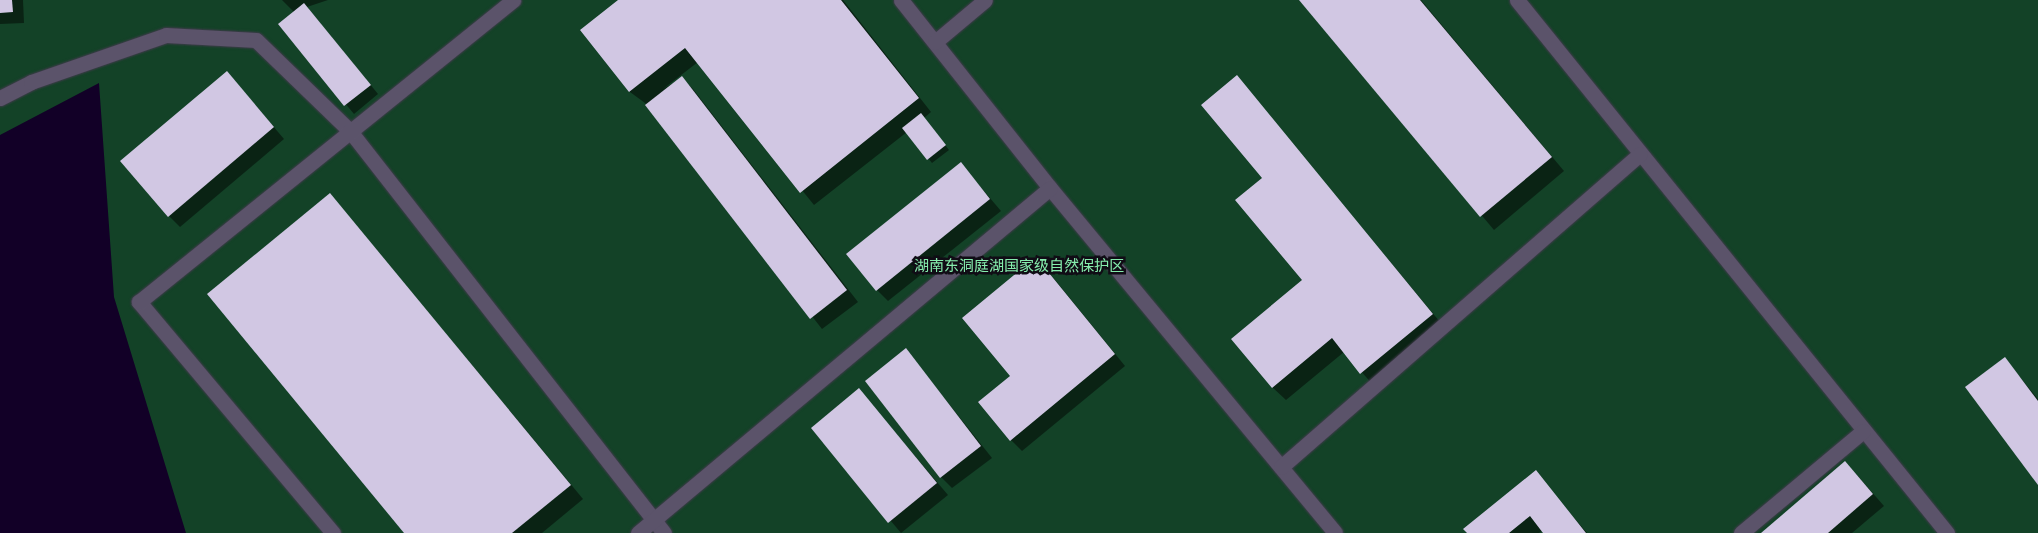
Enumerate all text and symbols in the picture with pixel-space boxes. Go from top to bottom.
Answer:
park label: 湖南东洞庭湖国家级自然保护区 [914,257,1124,275]

